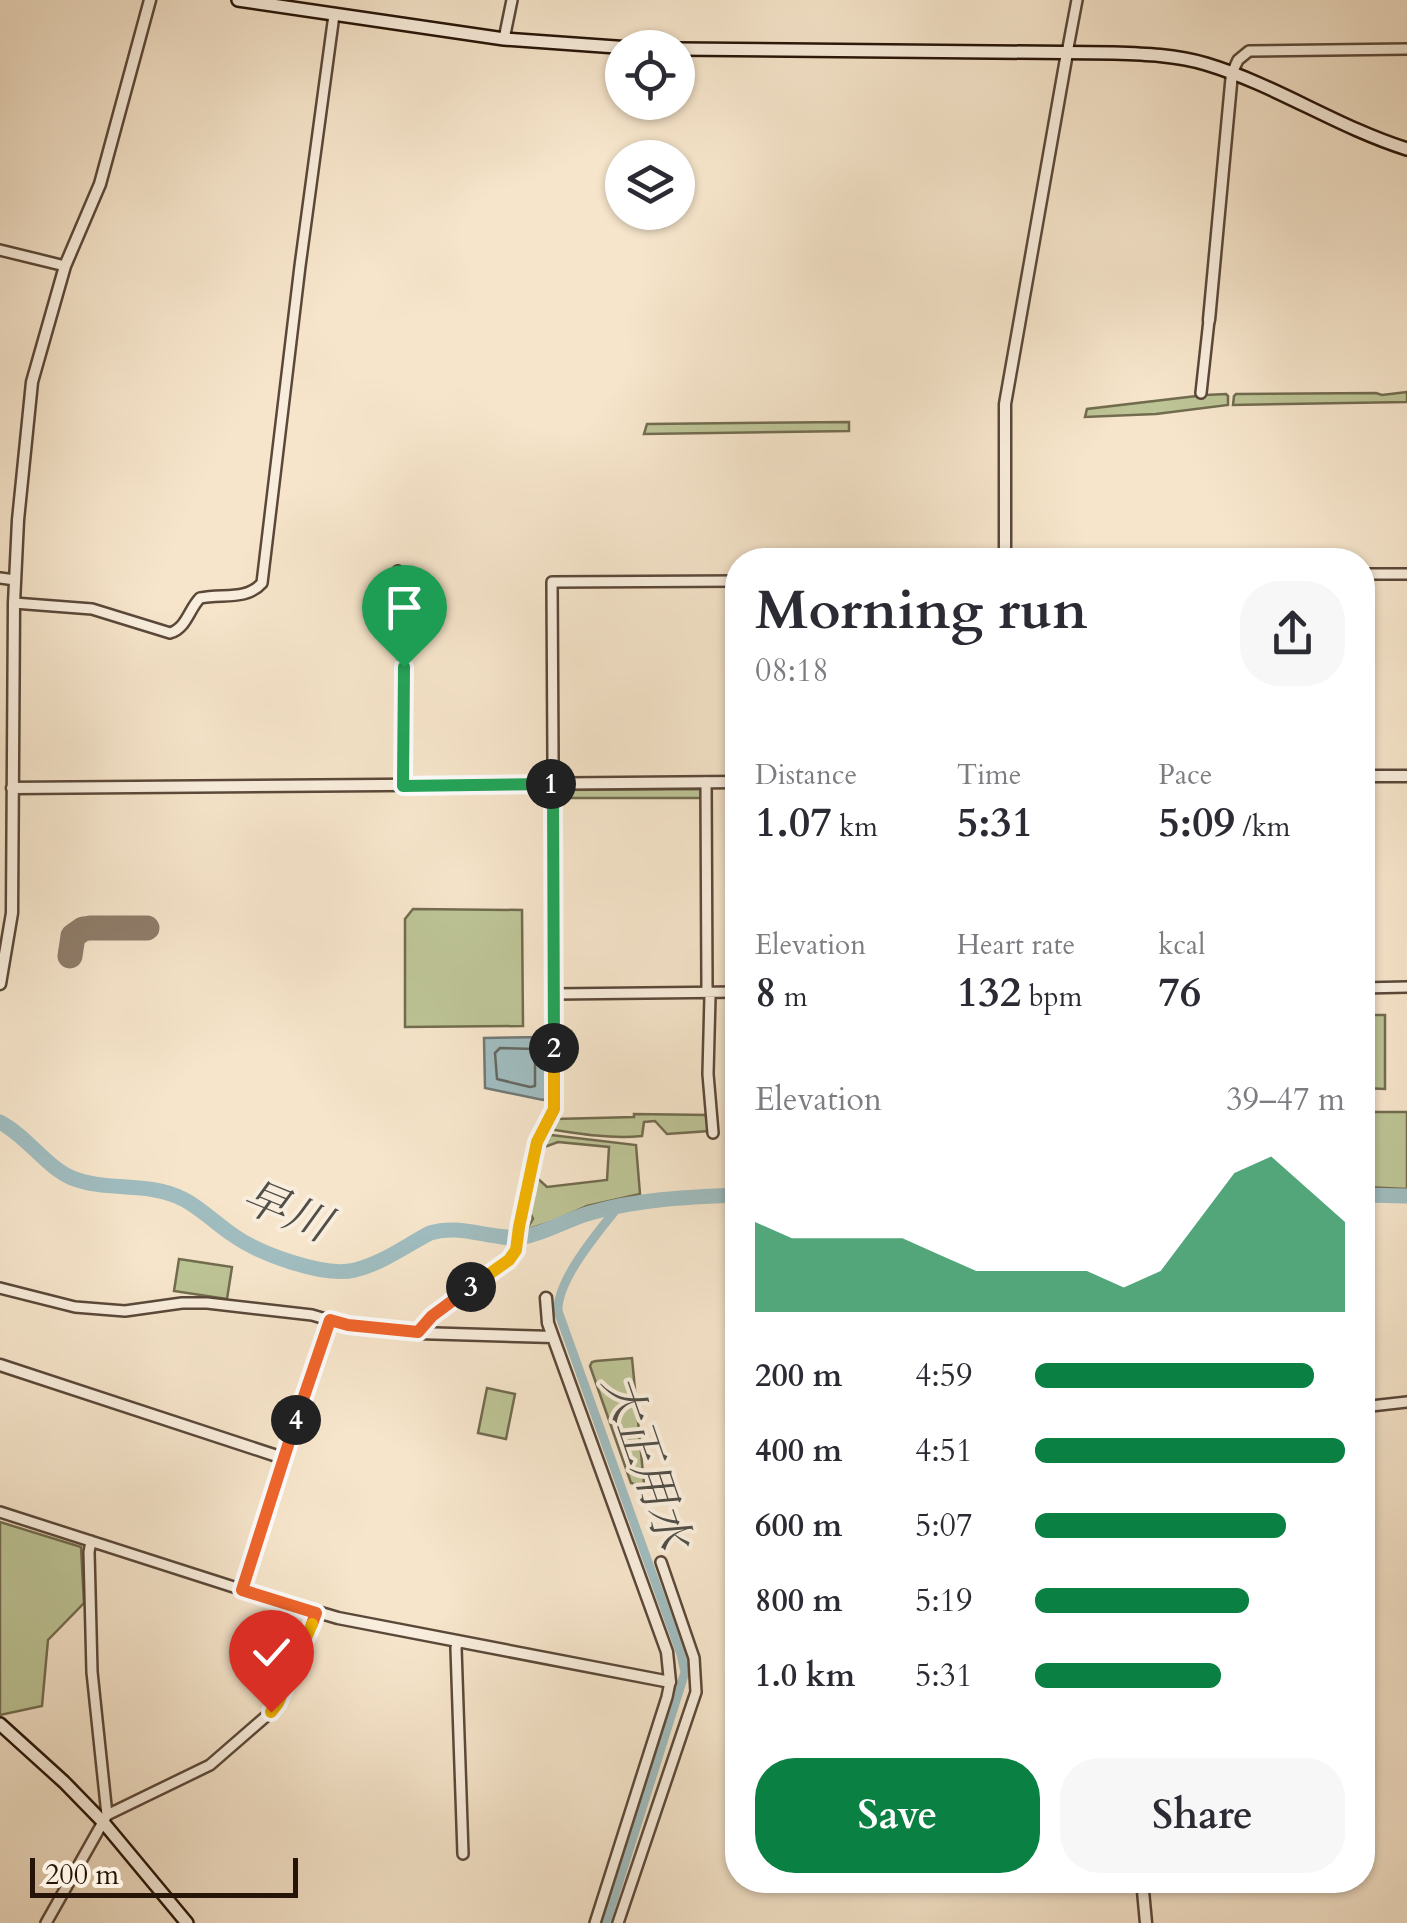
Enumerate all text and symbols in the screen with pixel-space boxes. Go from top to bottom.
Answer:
map controls [605,30,695,230]
button: locate [605,30,695,120]
button: layers [605,140,695,230]
pin [362,565,447,668]
text: Morning run [755,574,1088,648]
icon: arrive [377,580,432,635]
button: share [1240,581,1345,686]
text: 08:18 [755,649,829,693]
text: Distance [755,756,857,794]
text: Time [957,756,1021,794]
text: Pace [1158,756,1212,794]
pin: 1 [526,759,576,809]
text: 1 [544,765,558,803]
text: 1.07 [755,794,832,851]
text: 5:31 [957,794,1033,851]
text: 5:09 [1158,794,1235,851]
text: km [832,808,878,846]
text: /km [1235,808,1290,846]
text: Elevation [755,926,866,964]
text: Heart rate [957,926,1075,964]
text: kcal [1158,926,1205,964]
text: 8 [755,964,777,1021]
text: 132 [957,964,1021,1021]
text: 76 [1158,964,1201,1021]
text: m [777,978,808,1016]
text: bpm [1021,978,1082,1016]
pin: 2 [529,1023,579,1073]
text: 2 [547,1029,561,1067]
text: Elevation [755,1078,882,1122]
text: 39–47 m [1226,1078,1345,1122]
water label: 早川 [233,1166,344,1258]
pin: 3 [446,1262,496,1312]
text: 3 [464,1268,478,1306]
text: 200 m [755,1354,842,1398]
text: 4:59 [915,1354,972,1398]
water label: 大正用水 [588,1367,705,1561]
pin: 4 [271,1395,321,1445]
text: 4 [289,1401,303,1439]
text: 400 m [755,1429,842,1473]
text: 4:51 [915,1429,972,1473]
text: 600 m [755,1504,842,1548]
text: 5:07 [915,1504,972,1548]
text: 800 m [755,1579,842,1623]
text: 5:19 [915,1579,972,1623]
pin [229,1610,314,1713]
icon: check [244,1625,299,1680]
text: 1.0 km [755,1654,855,1698]
text: 5:31 [915,1654,972,1698]
button: Save [755,1758,1040,1873]
button: Share [1060,1758,1345,1873]
scale bar [30,1853,298,1898]
text: 200 m [45,1856,119,1894]

